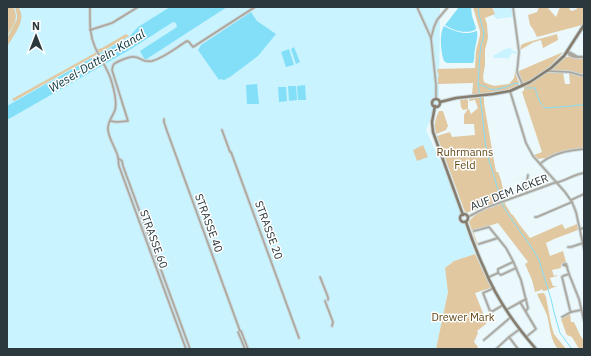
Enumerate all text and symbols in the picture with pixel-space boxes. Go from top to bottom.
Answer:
north arrow [16,16,56,56]
text: N [32,19,40,33]
water label: Wesel-Datteln-Kanal [46,25,148,95]
park label: Ruhrmanns Feld [437,145,493,172]
street label: AUF DEM ACKER [468,171,550,213]
street label: STRASSE 40 [192,192,226,254]
street label: STRASSE 20 [252,199,286,261]
street label: STRASSE 60 [137,208,171,270]
park label: Drewer Mark [431,310,495,324]

